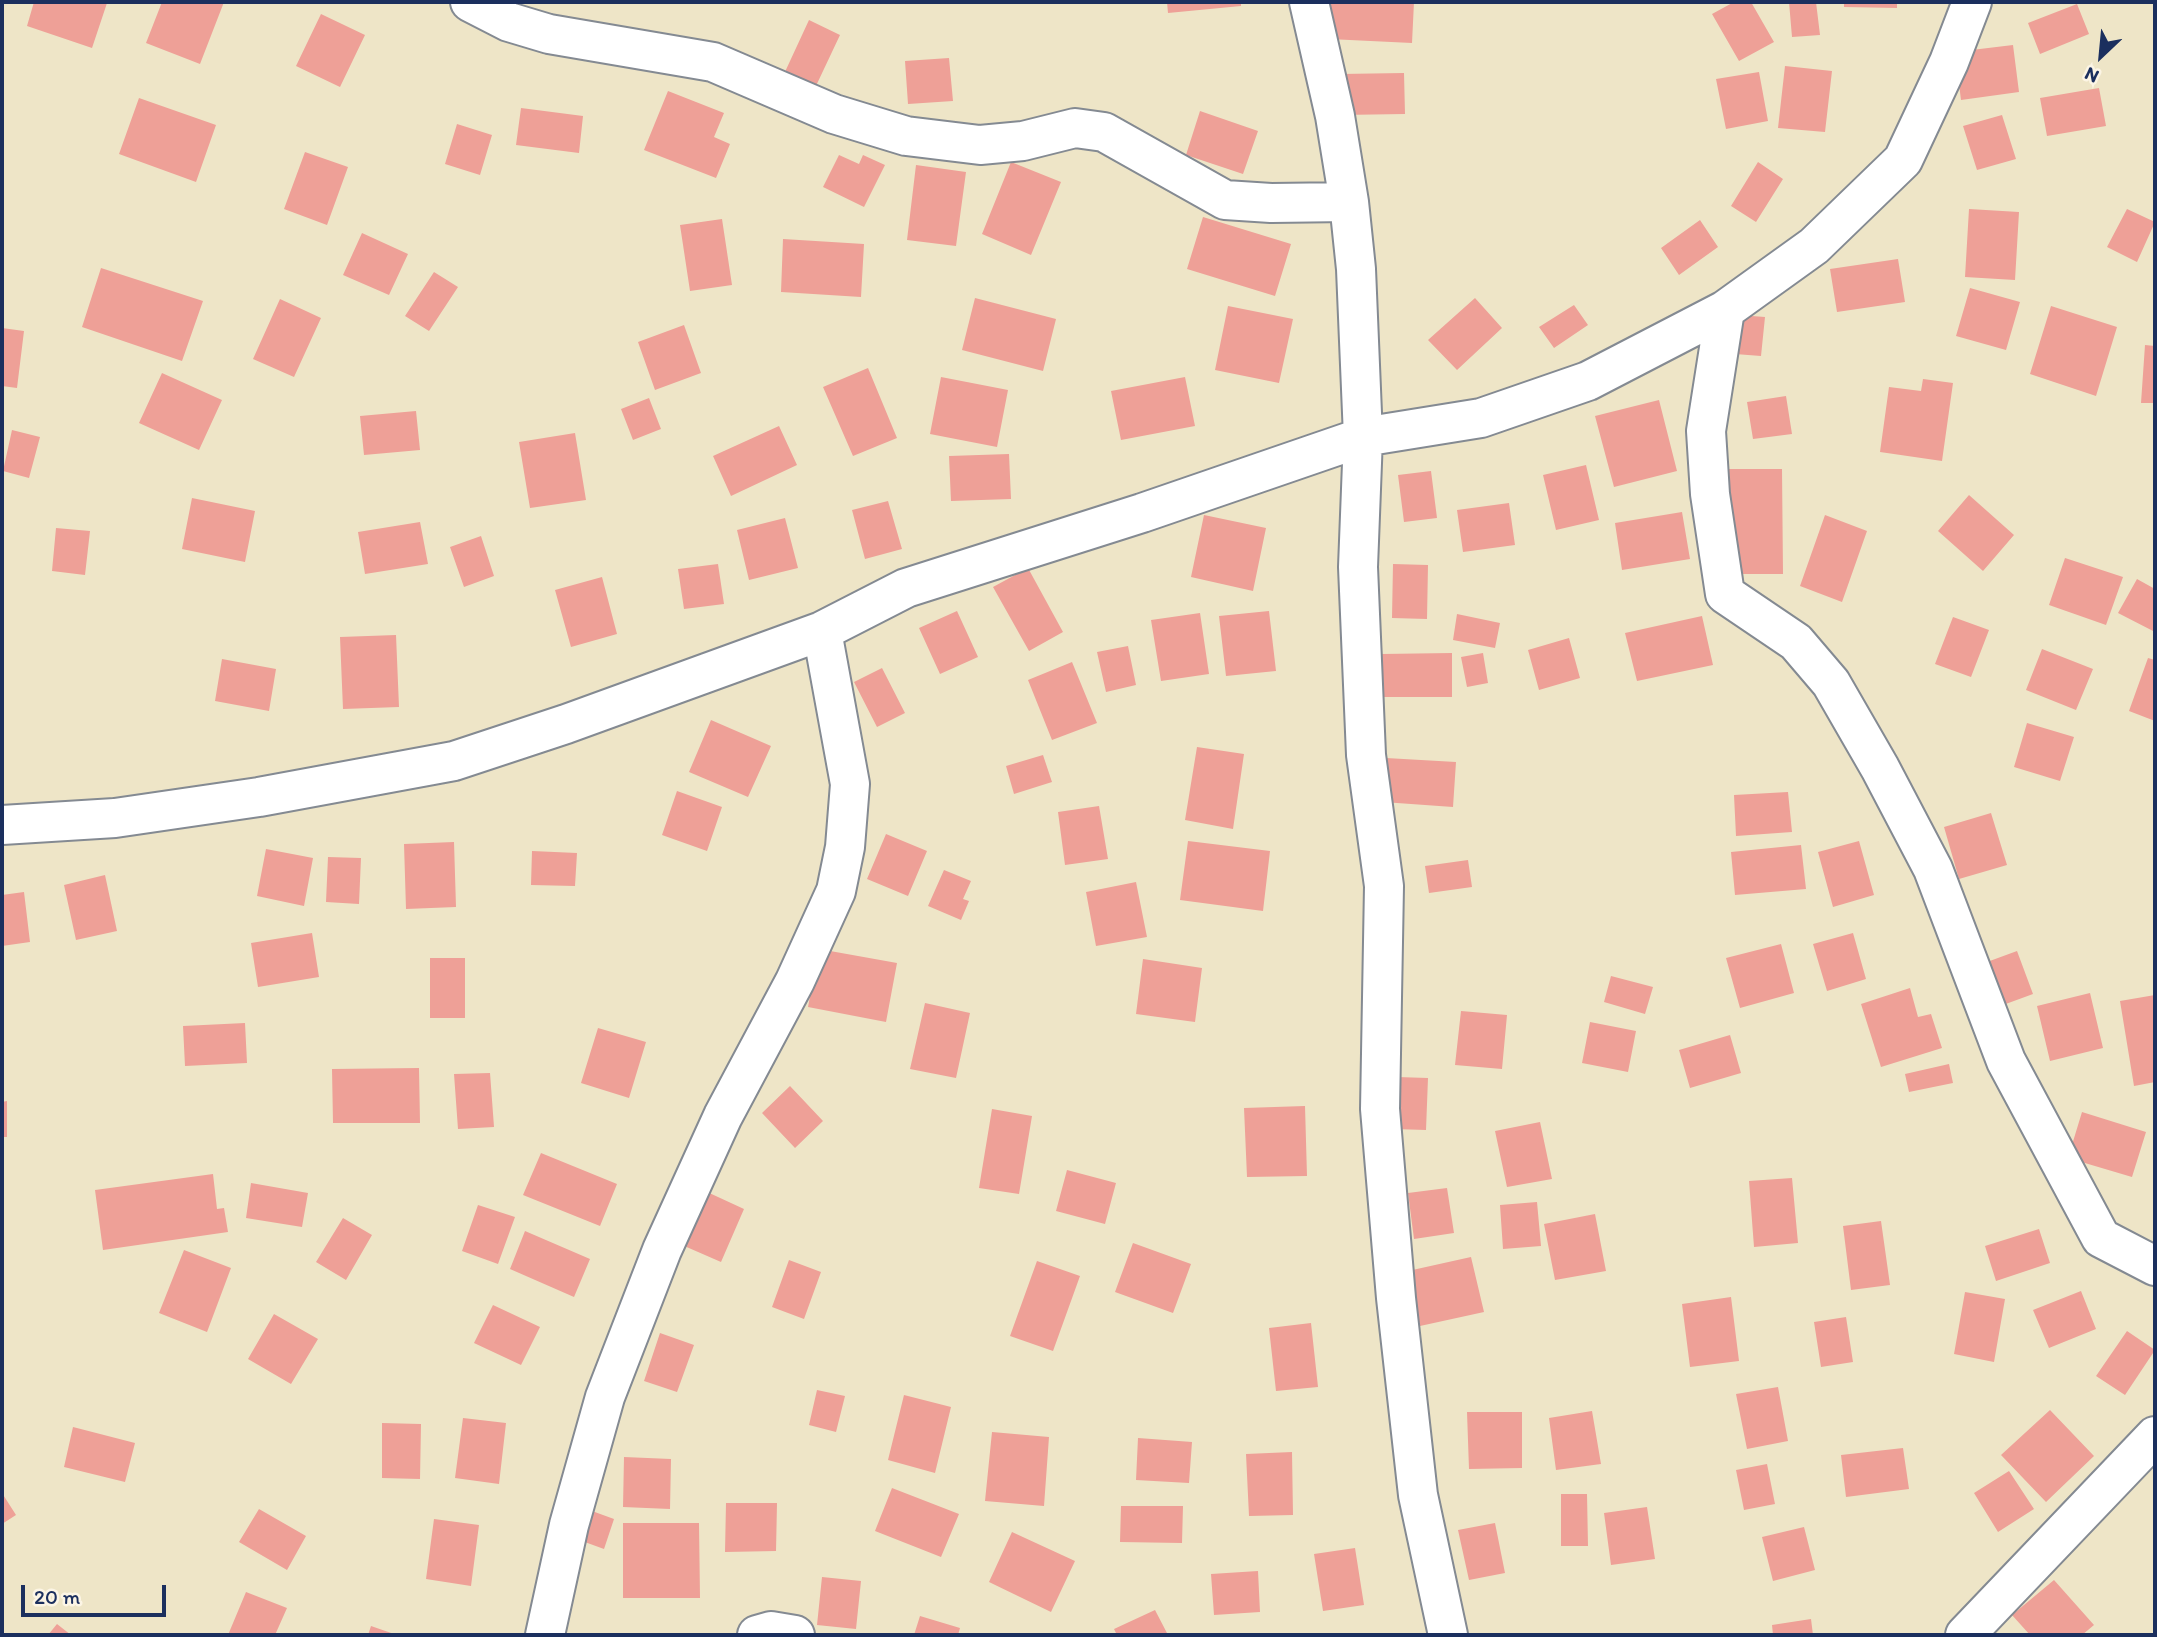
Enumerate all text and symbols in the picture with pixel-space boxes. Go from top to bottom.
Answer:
north arrow [2066,21,2136,91]
text: N [2081,62,2102,88]
scale bar [24,1570,170,1614]
text: 20 m [34,1584,80,1609]

